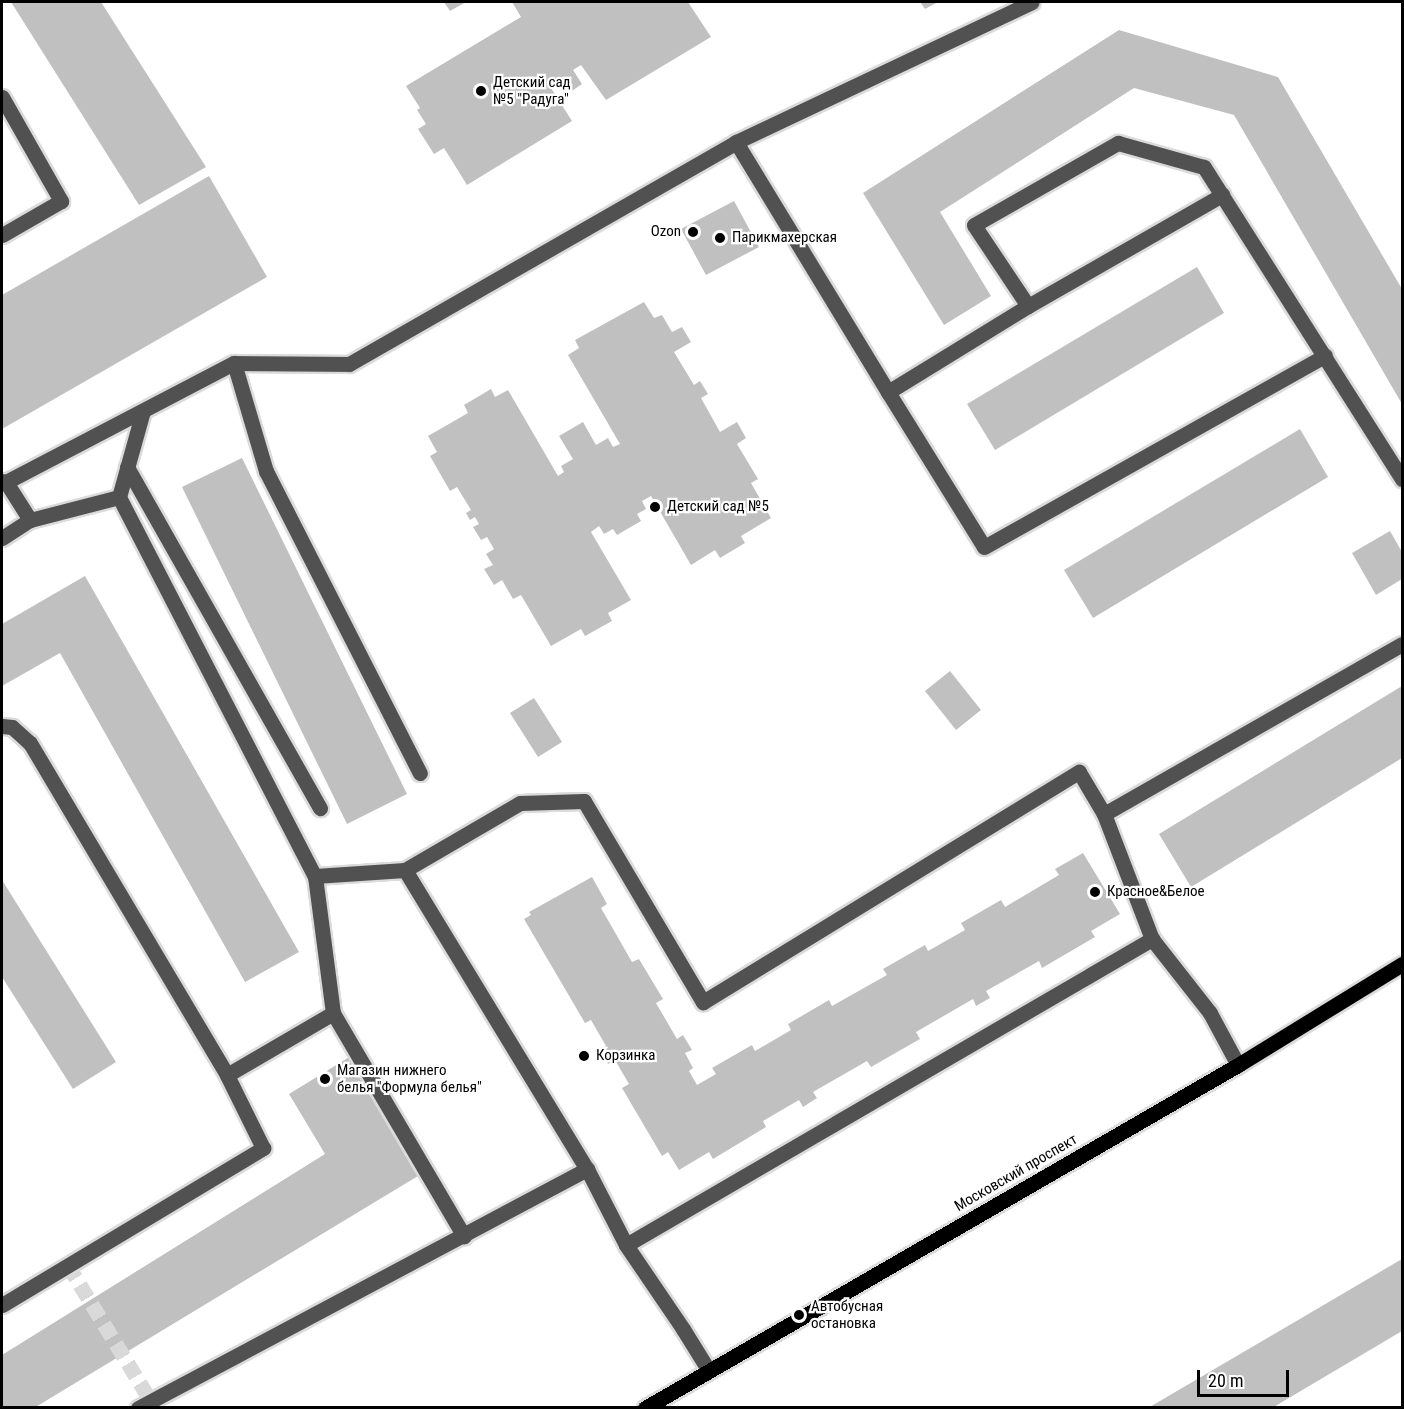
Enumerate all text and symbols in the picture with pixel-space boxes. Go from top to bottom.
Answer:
place label: Детский сад №5 "Радуга" [493,73,571,108]
marker: Детский сад №5 "Радуга" [474,84,488,98]
place label: Ozon [651,223,681,241]
marker: Ozon [686,225,700,239]
place label: Парикмахерская [732,229,837,247]
marker: Парикмахерская [713,231,727,245]
place label: Детский сад №5 [667,498,769,516]
marker: Детский сад №5 [648,500,662,514]
place label: Красное&Белое [1107,883,1205,901]
marker: Красное&Белое [1088,885,1102,899]
place label: Корзинка [596,1047,656,1065]
marker: Корзинка [577,1049,591,1063]
place label: Магазин нижнего белья "Формула белья" [337,1061,482,1096]
marker: Магазин нижнего белья "Формула белья" [318,1072,332,1086]
street label: Московский проспект [952,1131,1080,1215]
place label: Автобусная остановка [811,1297,883,1332]
marker: Автобусная остановка [792,1308,806,1322]
scale bar [1200,1358,1292,1396]
text: 20 m [1208,1370,1243,1391]

